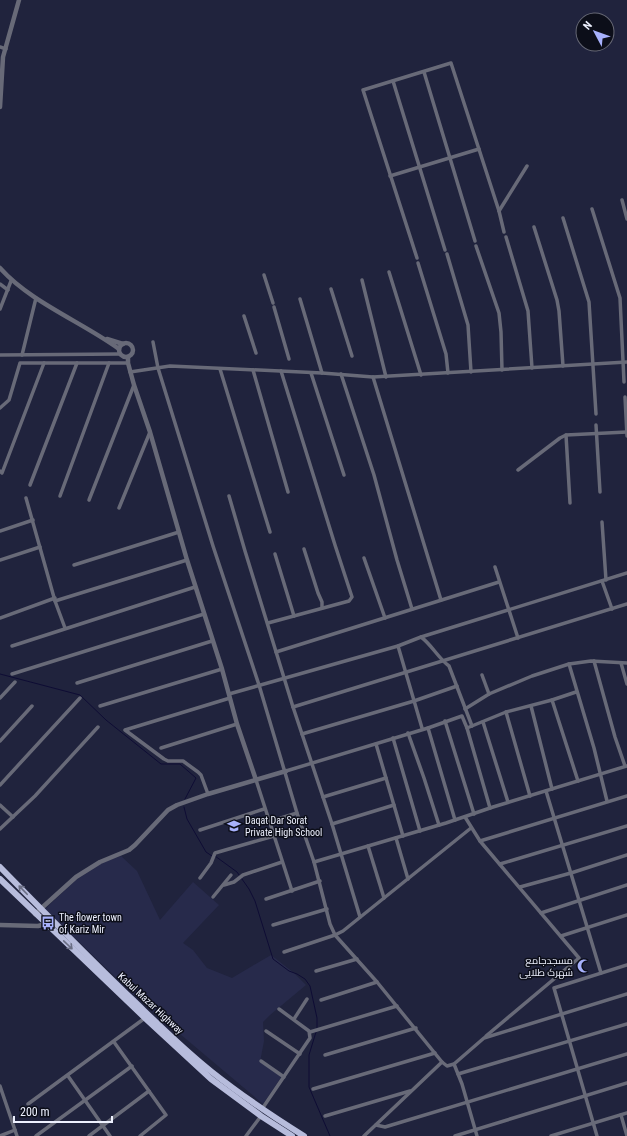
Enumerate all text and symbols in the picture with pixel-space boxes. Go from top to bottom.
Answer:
north arrow [575,12,615,52]
text: N [581,19,595,33]
place label: Daqat Dar Sorat Private High School [245,815,322,838]
school or university icon: Daqat Dar Sorat Private High School [226,818,242,834]
one-way arrow [18,885,28,895]
place label: The flower town of Kariz Mir [59,912,122,935]
bus stop icon: The flower town of Kariz Mir [40,915,56,931]
one-way arrow [63,940,73,950]
place label: مسجدجامع شهرک طلایی [519,955,573,979]
mosque icon: مسجدجامع شهرک طلایی [576,958,592,974]
street label: Kabul Mazar Highway [116,970,186,1036]
scale bar [14,1098,112,1124]
text: 200 m [20,1105,50,1119]

